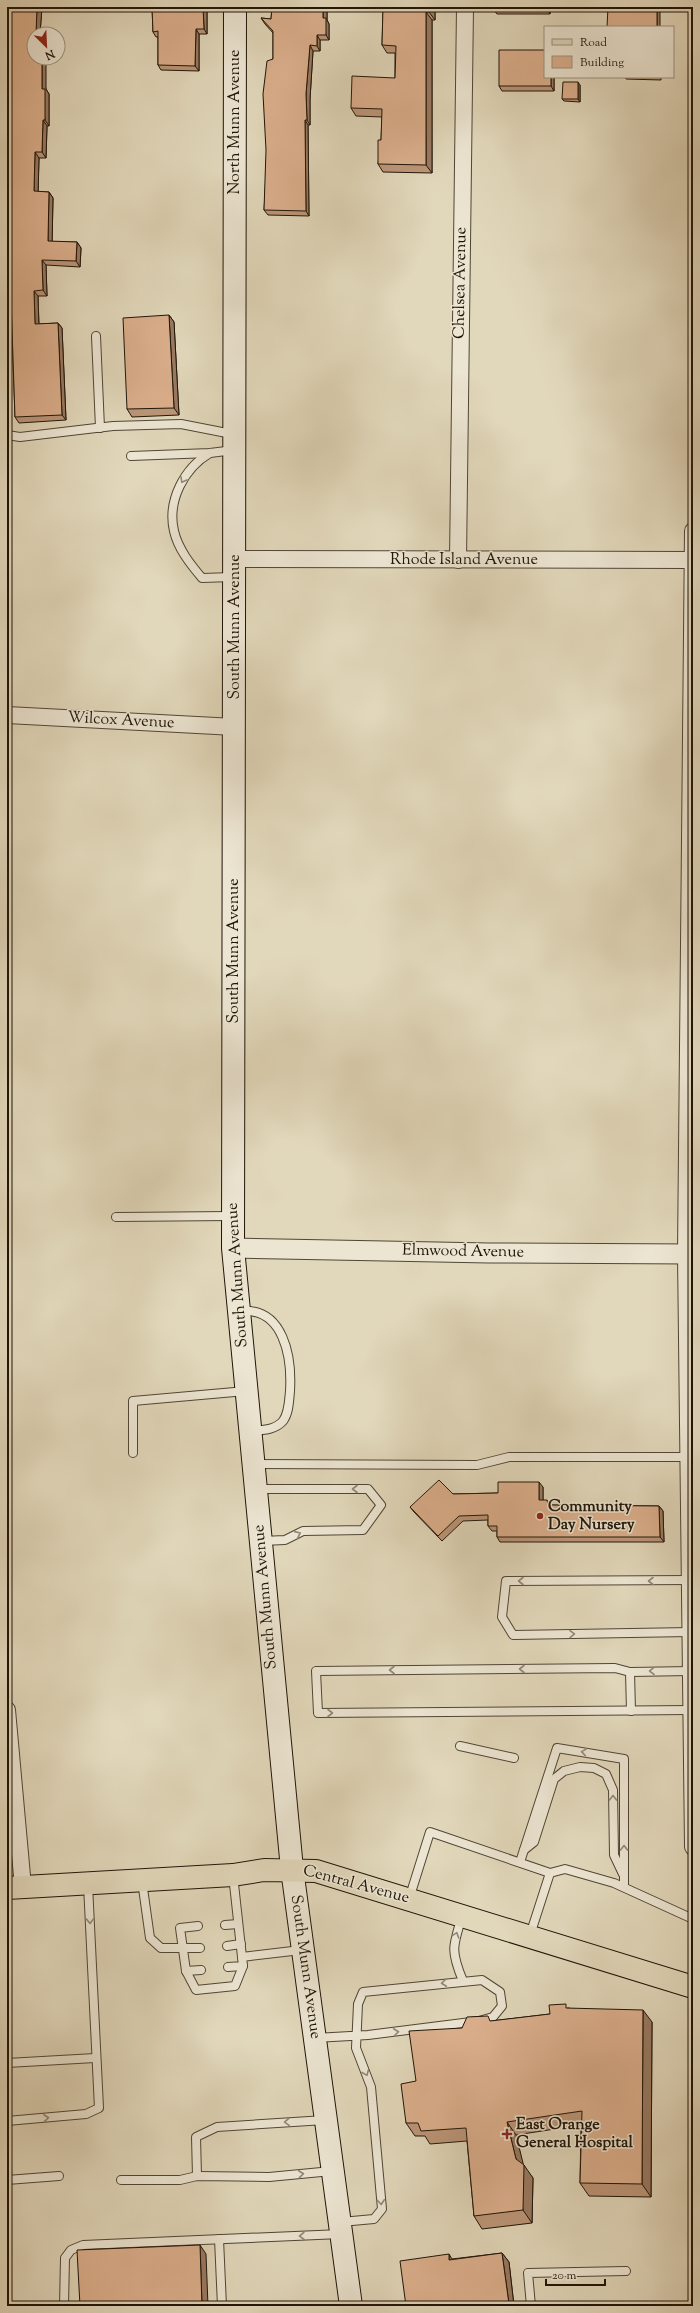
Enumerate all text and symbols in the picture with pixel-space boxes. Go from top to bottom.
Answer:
north arrow [26,26,66,66]
legend [544,26,674,78]
text: Road [580,34,607,52]
text: N [42,45,58,63]
street label: North Munn Avenue [224,49,247,195]
text: Building [580,54,624,72]
street label: Chelsea Avenue [449,227,473,339]
one-way arrow [181,476,188,483]
street label: Rhode Island Avenue [390,549,538,572]
street label: South Munn Avenue [224,554,247,700]
street label: Wilcox Avenue [67,707,175,735]
street label: South Munn Avenue [223,878,246,1024]
street label: South Munn Avenue [221,1202,255,1348]
street label: Elmwood Avenue [402,1239,524,1265]
one-way arrow [352,1485,358,1493]
place label: Community Day Nursery [548,1496,635,1537]
marker: Community Day Nursery [535,1511,545,1521]
street label: South Munn Avenue [248,1524,284,1670]
one-way arrow [294,1531,302,1539]
one-way arrow [518,1577,524,1585]
one-way arrow [648,1577,654,1585]
one-way arrow [569,1630,575,1638]
one-way arrow [519,1665,525,1673]
one-way arrow [389,1666,395,1674]
one-way arrow [649,1667,655,1676]
one-way arrow [327,1709,333,1717]
one-way arrow [581,1748,587,1757]
one-way arrow [609,1795,618,1801]
one-way arrow [620,1845,628,1851]
street label: Central Avenue [300,1860,412,1910]
street label: South Munn Avenue [284,1893,326,2041]
one-way arrow [85,1918,94,1924]
one-way arrow [451,1932,460,1939]
one-way arrow [441,1979,447,1988]
one-way arrow [393,2028,399,2037]
one-way arrow [361,2070,369,2077]
one-way arrow [43,2113,49,2122]
place label: East Orange General Hospital [516,2114,633,2155]
one-way arrow [284,2118,290,2127]
marker: East Orange General Hospital [501,2128,513,2140]
one-way arrow [298,2170,304,2179]
one-way arrow [377,2198,386,2205]
one-way arrow [299,2231,305,2240]
scale bar [546,2261,605,2287]
text: 20 m [552,2267,577,2285]

